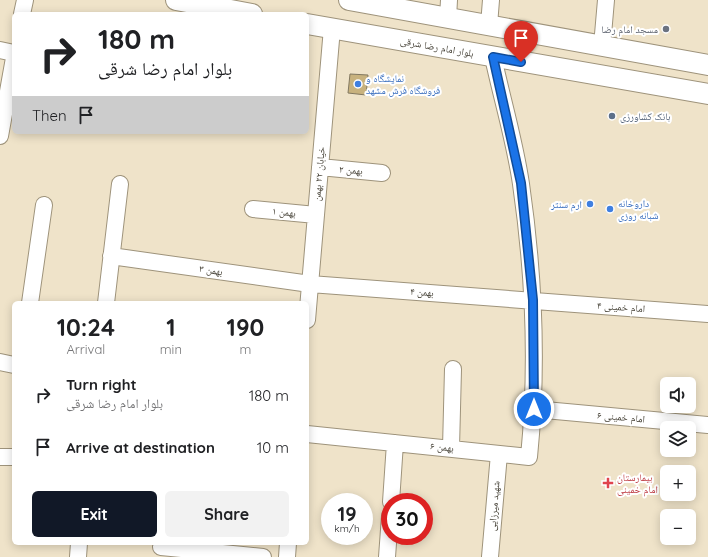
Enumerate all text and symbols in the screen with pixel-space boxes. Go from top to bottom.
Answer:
text: 180 m [98,21,175,56]
pin [504,21,538,62]
place label: مسجد امام رضا [601,23,658,37]
marker: مسجد امام رضا [661,24,671,34]
icon: arrive [510,27,532,49]
icon: right [32,28,84,80]
street label: بلوار امام رضا شرقی [399,34,475,61]
text: بلوار امام رضا شرقی [98,57,232,80]
place label: نمایشگاه و فروشگاه فرش مشهد [366,72,440,97]
marker: نمایشگاه و فروشگاه فرش مشهد [353,79,363,89]
icon: arrive [75,104,97,126]
text: Then [32,106,67,125]
place label: بانک کشاورزی [620,110,671,123]
marker: بانک کشاورزی [607,111,617,121]
street label: خیابان ۲۲ بهمن [310,146,328,202]
street label: بهمن ۲ [339,162,364,178]
place label: داروخانه شبانه روزی [618,197,659,222]
place label: ارم سنتر [550,198,582,212]
marker: ارم سنتر [585,199,595,209]
street label: بهمن ۱ [271,204,297,220]
marker: داروخانه شبانه روزی [605,204,615,214]
street label: بهمن ۳ [198,262,224,278]
street label: بهمن ۴ [410,285,435,299]
street label: امام خمینی ۴ [596,299,645,316]
text: 10:24 [57,312,115,342]
text: 1 [166,312,176,342]
text: 190 [227,312,264,342]
text: Arrival [66,341,105,357]
text: min [160,341,182,357]
text: m [240,341,251,357]
text: Turn right [66,375,137,394]
map controls [660,377,696,545]
button: sound [660,377,696,413]
icon: right [32,384,54,406]
text: 180 m [249,386,289,405]
position arrow [513,388,555,430]
text: بلوار امام رضا شرقی [66,395,163,411]
street label: امام خمینی ۶ [596,408,646,427]
button: layers [660,421,696,457]
icon: arrive [32,436,54,458]
text: Arrive at destination [66,438,215,457]
text: 10 m [257,438,289,457]
street label: بهمن ۶ [429,439,455,455]
button: + [660,465,696,501]
place label: بیمارستان امام خمینی [617,471,658,497]
marker: بیمارستان امام خمینی [602,477,614,489]
street label: شهید میرزایی [485,480,503,532]
button: Exit [32,491,157,537]
button: Share [165,491,289,537]
speed limit sign: 30 [381,493,433,545]
text: 19 [337,501,357,526]
button: − [660,509,696,545]
text: km/h [334,522,360,535]

